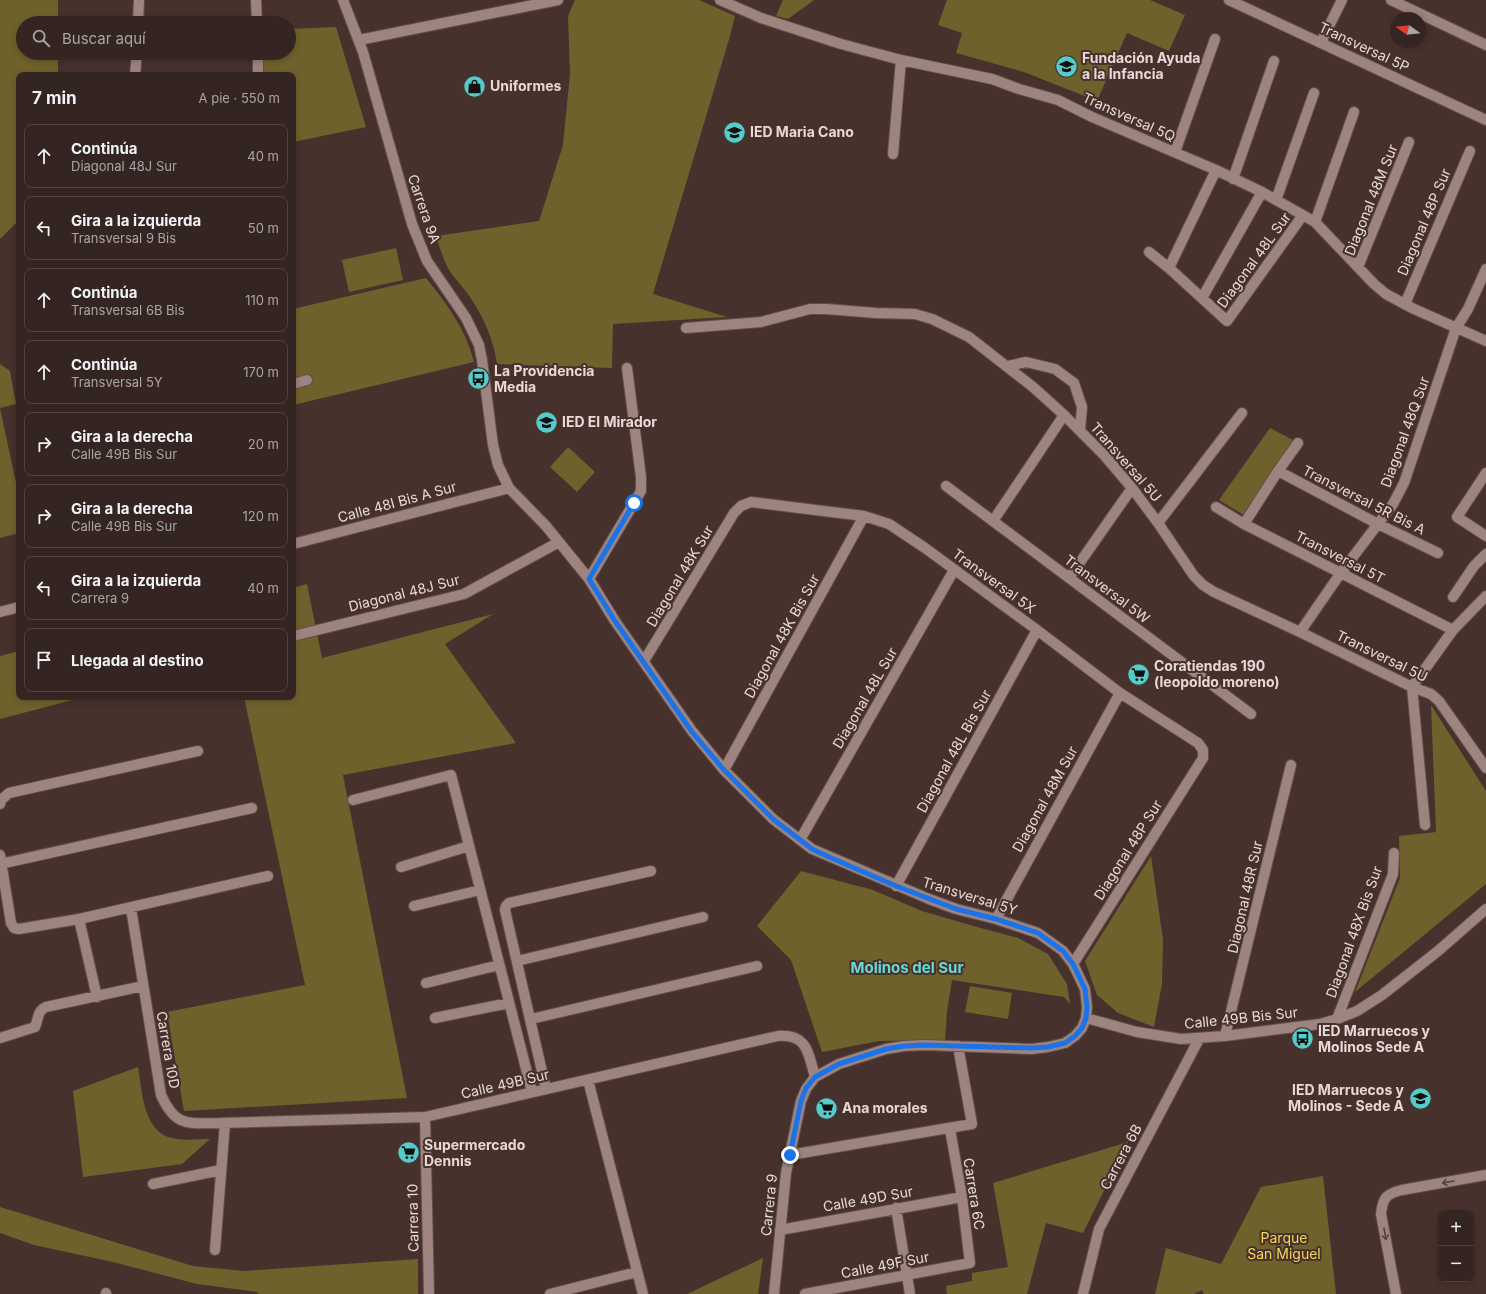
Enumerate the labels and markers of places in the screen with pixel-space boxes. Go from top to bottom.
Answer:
place label: Fundación Ayuda a la Infancia [1082,49,1200,82]
school or university icon: Fundación Ayuda a la Infancia [1054,53,1080,79]
shop icon: Uniformes [462,73,488,99]
place label: Uniformes [490,77,562,94]
school or university icon: IED Maria Cano [722,119,748,145]
place label: IED Maria Cano [750,123,854,140]
place label: La Providencia Media [494,362,594,395]
bus stop icon: La Providencia Media [465,366,491,392]
school or university icon: IED El Mirador [533,409,559,435]
place label: IED El Mirador [562,413,657,430]
place label: Coratiendas 190 (leopoldo moreno) [1154,657,1280,690]
supermarket icon: Coratiendas 190 (leopoldo moreno) [1125,661,1151,687]
place label: IED Marruecos y Molinos Sede A [1318,1022,1431,1055]
bus stop icon: IED Marruecos y Molinos Sede A [1290,1026,1316,1052]
place label: IED Marruecos y Molinos - Sede A [1288,1081,1405,1114]
school or university icon: IED Marruecos y Molinos - Sede A [1407,1085,1433,1111]
supermarket icon: Ana morales [814,1095,840,1121]
place label: Ana morales [842,1099,928,1116]
place label: Supermercado Dennis [424,1136,526,1169]
supermarket icon: Supermercado Dennis [395,1140,421,1166]

